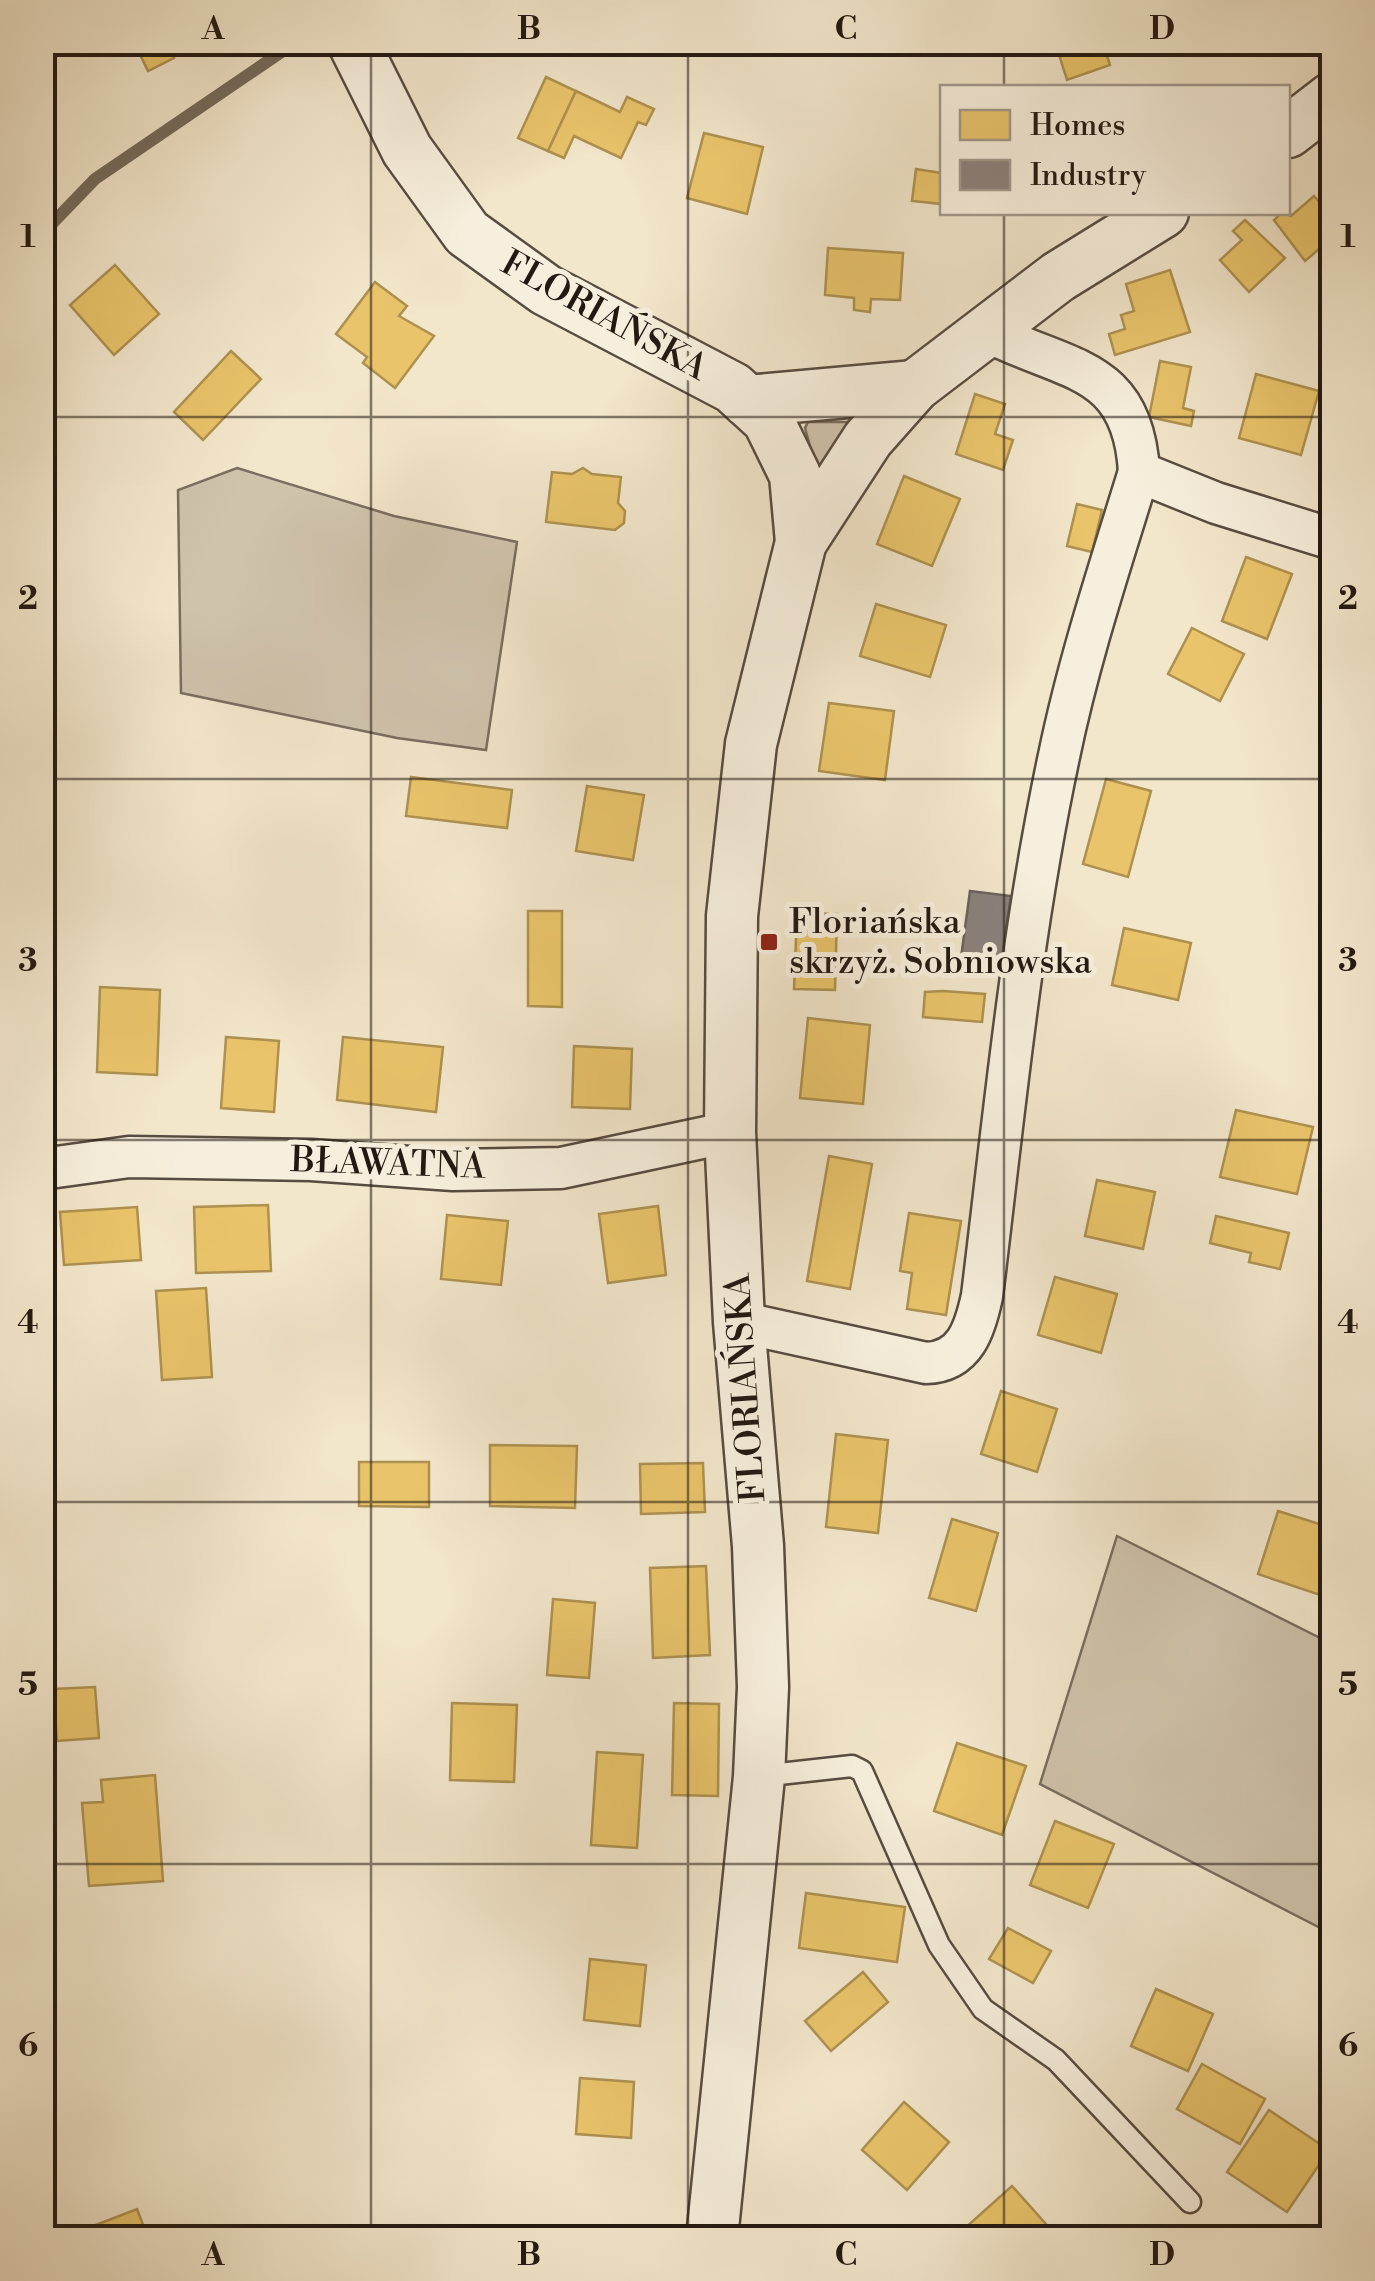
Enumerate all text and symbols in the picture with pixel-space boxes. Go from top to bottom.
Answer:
text: A [201,9,226,49]
text: B [517,9,541,49]
text: C [835,9,857,49]
text: D [1149,9,1175,49]
legend [940,85,1290,215]
text: Homes [1030,107,1125,145]
text: Industry [1030,157,1146,195]
text: 1 [20,217,36,257]
text: 1 [1340,217,1356,257]
street label: FLORIAŃSKA [493,240,716,391]
text: 2 [18,579,38,619]
text: 2 [1338,579,1358,619]
place label: Floriańska skrzyż. Sobniowska [789,901,1092,984]
marker: Floriańska skrzyż. Sobniowska [758,931,780,953]
text: 3 [18,941,38,981]
text: 3 [1338,941,1358,981]
street label: BŁAWATNA [289,1139,487,1189]
street label: FLORIAŃSKA [715,1271,775,1504]
text: 4 [17,1303,39,1343]
text: 4 [1337,1303,1359,1343]
text: 5 [18,1665,38,1705]
text: 5 [1338,1665,1358,1705]
text: 6 [18,2026,38,2066]
text: 6 [1338,2026,1358,2066]
text: A [201,2235,226,2275]
text: B [517,2235,541,2275]
text: C [835,2235,857,2275]
text: D [1149,2235,1175,2275]

